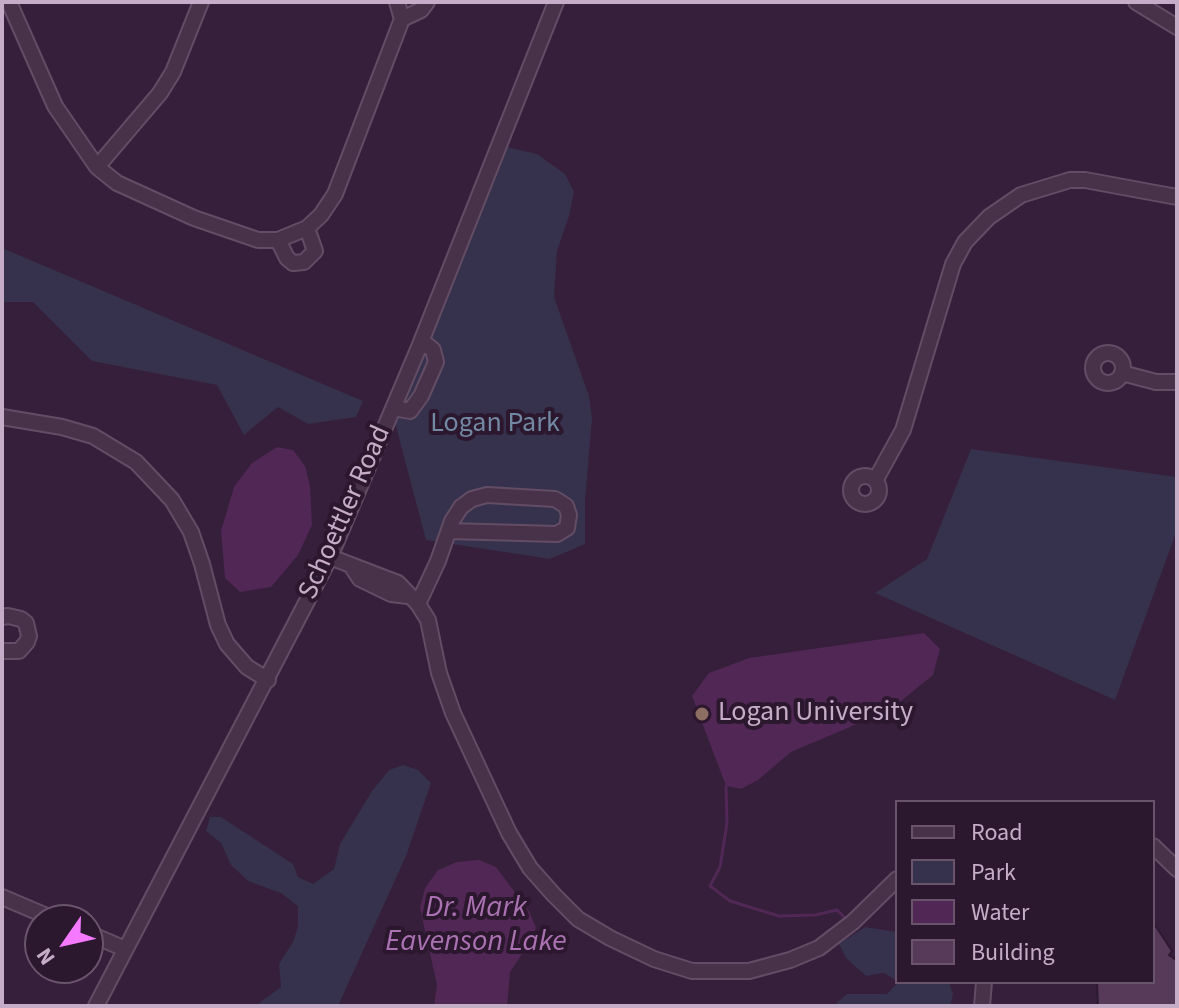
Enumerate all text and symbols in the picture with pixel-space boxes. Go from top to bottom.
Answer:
park label: Logan Park [430,408,560,442]
street label: Schoettler Road [293,421,399,605]
place label: Logan University [718,697,913,731]
marker: Logan University [693,705,711,723]
legend [895,800,1155,984]
text: Road [971,815,1023,850]
text: Park [971,855,1016,890]
water label: Dr. Mark Eavenson Lake [385,891,567,962]
text: Water [971,895,1029,930]
north arrow [24,904,104,984]
text: Building [971,935,1055,970]
text: N [28,941,63,971]

